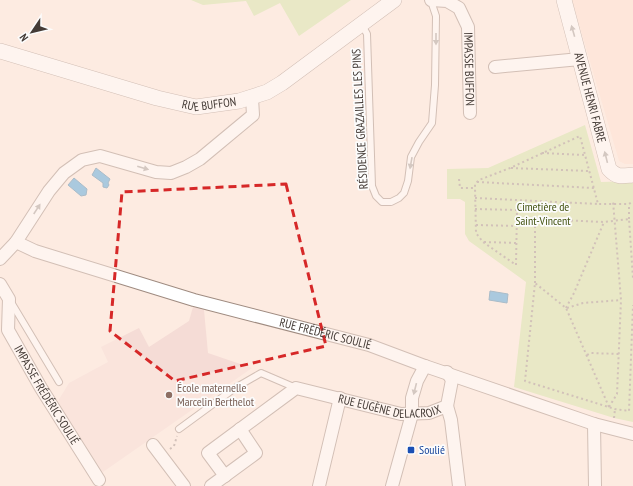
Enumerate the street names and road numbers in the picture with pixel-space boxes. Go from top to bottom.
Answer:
street label: IMPASSE BUFFON [461,32,478,106]
street label: RÉSIDENCE GRAZAILLES LES PINS [348,48,371,190]
street label: AVENUE HENRI FABRE [571,51,610,144]
street label: RUE BUFFON [181,93,237,114]
street label: RUE FRÉDÉRIC SOULIÉ [278,314,373,352]
street label: IMPASSE FRÉDÉRIC SOULIÉ [11,342,83,447]
street label: RUE EUGÈNE DELACROIX [337,391,443,421]

